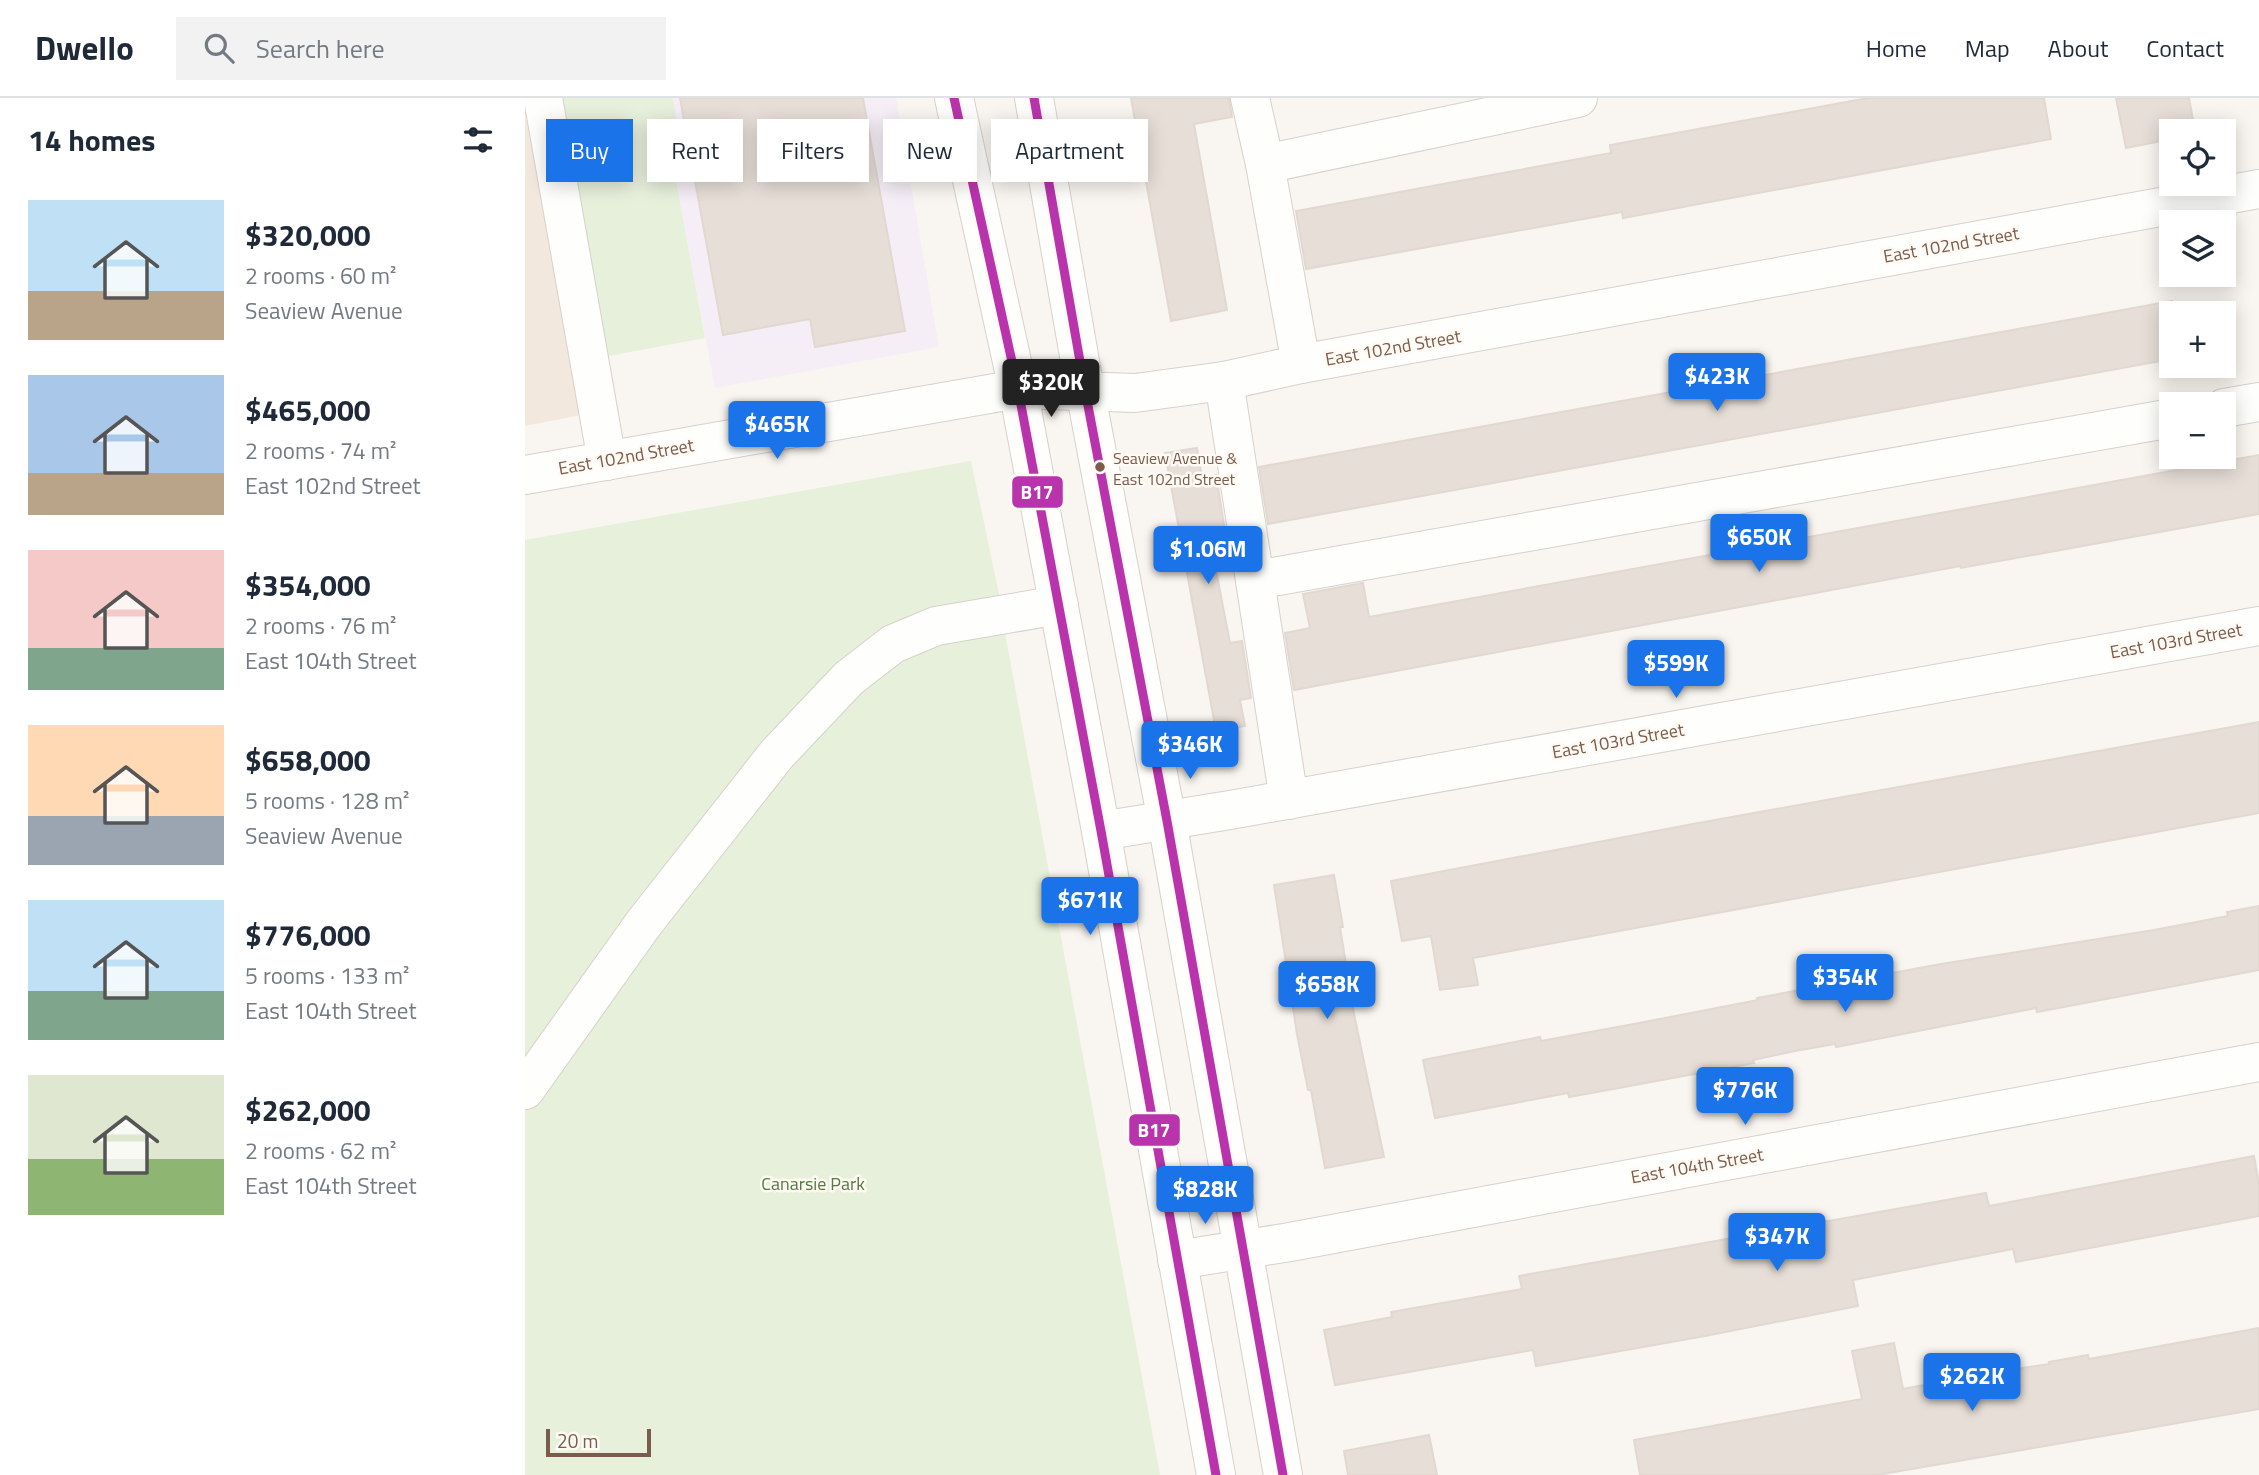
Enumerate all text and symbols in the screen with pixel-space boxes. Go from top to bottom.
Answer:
search box [176,17,666,80]
text: Dwello [35,23,134,73]
icon: search [200,29,238,67]
text: Search here [256,29,385,68]
text: Home [1866,30,1927,66]
text: Map [1965,30,2010,66]
text: About [2048,30,2108,66]
text: Contact [2146,30,2224,66]
text: 14 homes [28,117,155,163]
chip: Buy [546,119,633,182]
chip: Rent [647,119,743,182]
chip: Filters [757,119,869,182]
chip: New [883,119,977,182]
chip: Apartment [991,119,1148,182]
map controls [2159,119,2236,469]
button: locate [2159,119,2236,196]
icon: filters [459,121,497,159]
button: layers [2159,210,2236,287]
text: $320,000 [245,212,371,258]
street label: East 102nd Street [1881,219,2022,270]
icon: home [84,228,168,312]
text: 2 rooms · 60 m² [245,258,396,293]
text: Seaview Avenue [245,293,403,328]
button: + [2159,301,2236,378]
street label: East 102nd Street [1323,322,1464,373]
pin: $423K [1668,354,1766,413]
text: $423K [1684,358,1750,393]
pin: $320K [1002,360,1100,419]
text: $320K [1018,364,1084,399]
text: $465,000 [245,387,371,433]
button: − [2159,392,2236,469]
pin: $465K [728,402,826,461]
icon: home [84,403,168,487]
text: $465K [744,406,810,441]
street label: East 102nd Street [556,431,697,482]
text: 2 rooms · 74 m² [245,433,396,468]
place label: Seaview Avenue & East 102nd Street [1113,446,1237,491]
marker: Seaview Avenue & East 102nd Street [1093,460,1107,474]
text: East 102nd Street [245,468,421,503]
line badge: B17 [1011,475,1064,509]
text: B17 [1021,477,1053,506]
pin: $650K [1710,514,1808,574]
text: $650K [1726,519,1792,554]
pin: $1.06M [1151,526,1265,586]
text: $1.06M [1169,531,1247,566]
text: $354,000 [245,562,371,608]
icon: home [84,578,168,662]
text: 2 rooms · 76 m² [245,608,396,643]
street label: East 103rd Street [2108,615,2245,665]
pin: $599K [1627,640,1725,700]
text: East 104th Street [245,643,417,678]
text: $599K [1643,645,1709,680]
street label: East 103rd Street [1550,715,1687,765]
pin: $346K [1141,722,1239,781]
text: $346K [1157,726,1223,761]
text: $658,000 [245,737,371,783]
icon: home [84,753,168,837]
text: 5 rooms · 128 m² [245,783,409,818]
text: Seaview Avenue [245,818,403,853]
pin: $671K [1041,878,1139,937]
text: $671K [1057,882,1123,917]
text: $776,000 [245,912,371,958]
icon: home [84,928,168,1012]
pin: $354K [1796,954,1894,1014]
text: 5 rooms · 133 m² [245,958,409,993]
text: $354K [1812,959,1878,994]
pin: $658K [1278,962,1376,1021]
text: $658K [1294,966,1360,1001]
text: East 104th Street [245,993,417,1028]
pin: $776K [1696,1068,1794,1127]
text: $776K [1712,1072,1778,1107]
text: $262,000 [245,1087,371,1133]
icon: home [84,1103,168,1187]
line badge: B17 [1128,1113,1181,1147]
text: B17 [1138,1115,1170,1144]
text: 2 rooms · 62 m² [245,1133,396,1168]
street label: East 104th Street [1628,1140,1766,1190]
pin: $828K [1156,1166,1254,1226]
text: East 104th Street [245,1168,417,1203]
park label: Canarsie Park [761,1170,865,1197]
text: $828K [1172,1171,1238,1206]
pin: $347K [1728,1214,1826,1273]
text: $347K [1744,1218,1810,1253]
pin: $262K [1923,1354,2021,1413]
text: $262K [1939,1358,2005,1393]
scale bar [546,1426,651,1458]
text: 20 m [557,1426,598,1455]

